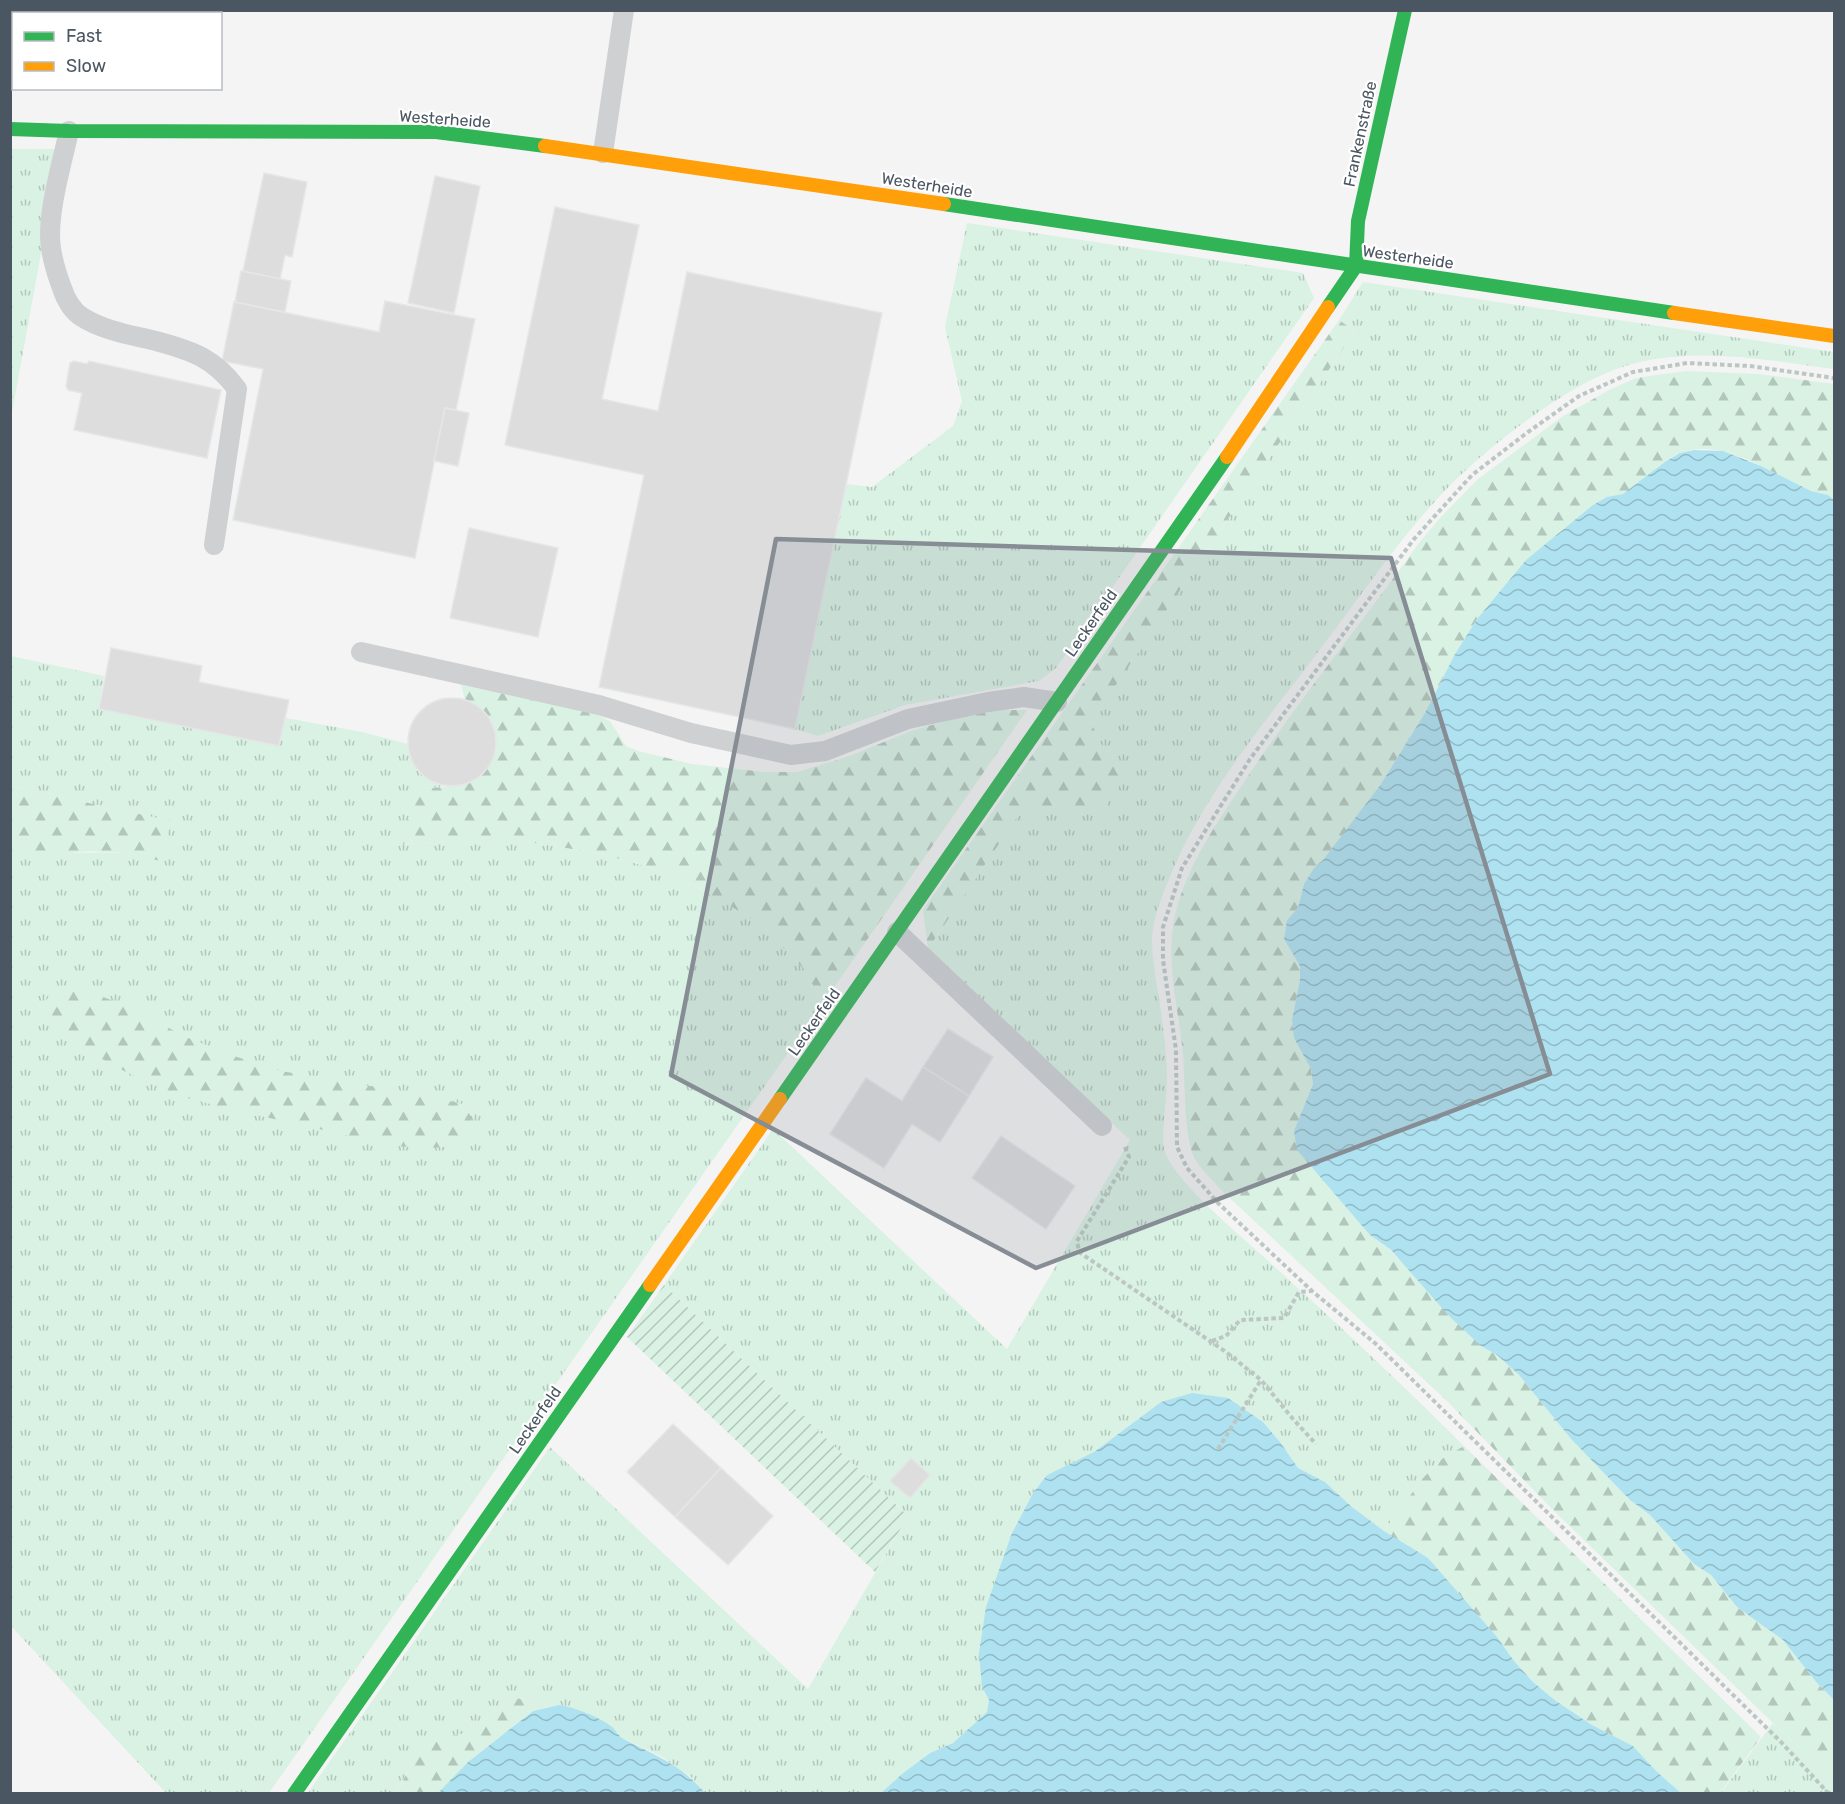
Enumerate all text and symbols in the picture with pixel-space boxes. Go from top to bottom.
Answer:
legend [12,12,222,90]
text: Fast [66,25,102,47]
text: Slow [66,55,106,77]
street label: Frankenstraße [1340,79,1380,189]
street label: Westerheide [398,106,492,132]
street label: Westerheide [880,168,974,202]
street label: Westerheide [1361,241,1455,273]
street label: Leckerfeld [1061,586,1121,660]
street label: Leckerfeld [784,985,844,1059]
street label: Leckerfeld [505,1383,565,1457]

